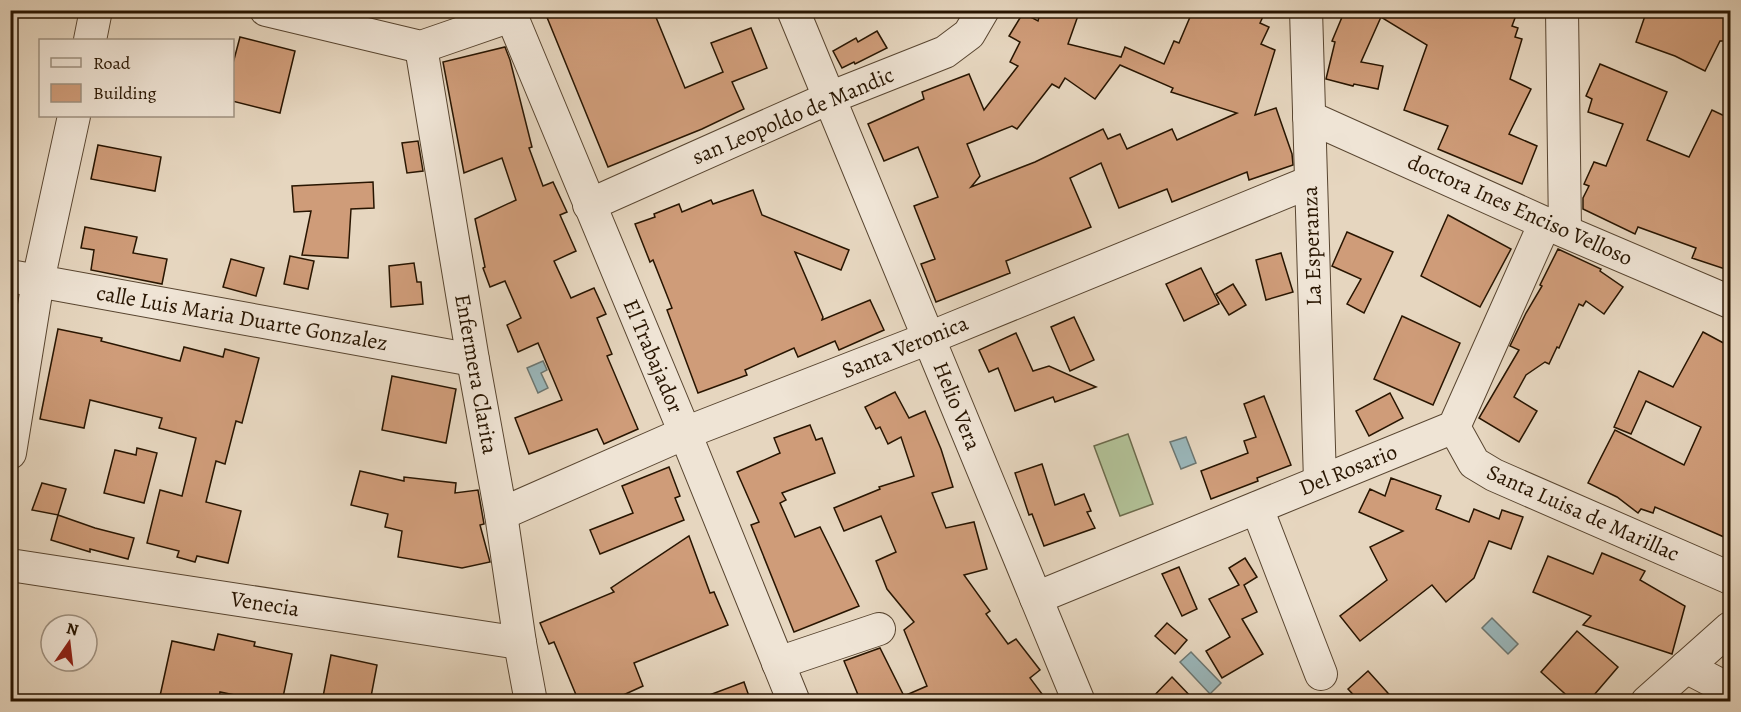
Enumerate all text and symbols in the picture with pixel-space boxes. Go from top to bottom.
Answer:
legend [39,39,234,117]
text: Road [93,51,131,75]
street label: san Leopoldo de Mandic [687,60,899,172]
text: Building [93,81,157,105]
street label: doctora Ines Enciso Velloso [1403,147,1637,273]
street label: La Esperanza [1295,185,1329,306]
street label: calle Luis Maria Duarte Gonzalez [94,278,390,358]
street label: Enfermera Clarita [447,292,505,457]
street label: El Trabajador [616,294,690,418]
street label: Santa Veronica [837,308,973,386]
street label: Helio Vera [926,357,989,455]
street label: Del Rosario [1294,437,1402,503]
street label: Santa Luisa de Marillac [1482,457,1684,569]
street label: Venecia [227,584,302,624]
north arrow [39,613,99,673]
text: N [64,617,81,642]

